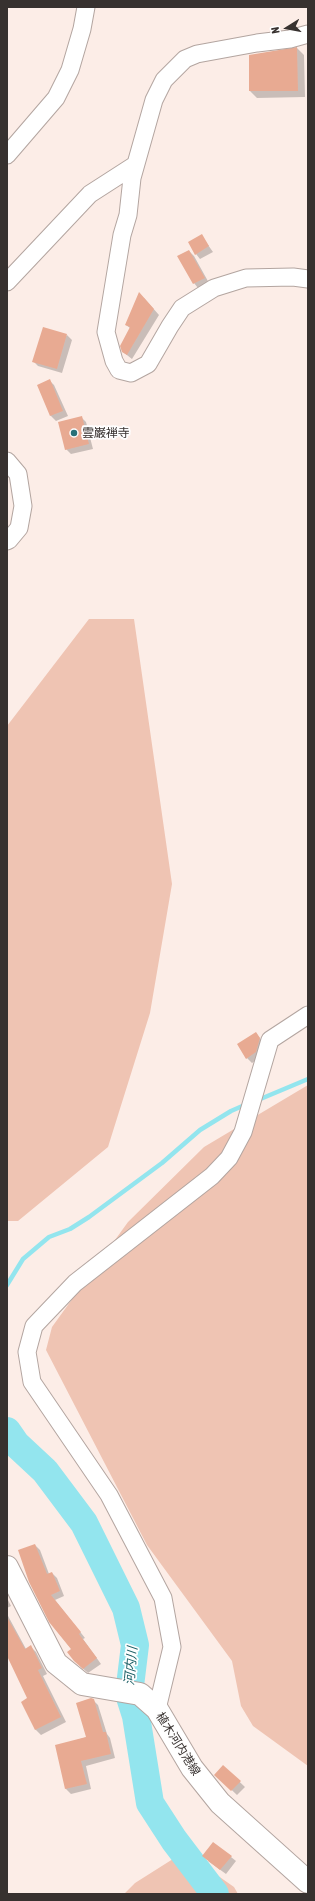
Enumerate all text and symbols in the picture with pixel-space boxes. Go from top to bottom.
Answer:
north arrow [267,8,307,48]
text: N [269,26,282,35]
place label: 雲巌禅寺 [82,426,130,440]
marker: 雲巌禅寺 [69,428,79,438]
water label: 河内川 [122,1646,140,1686]
street label: 植木河内港線 [153,1710,203,1778]

